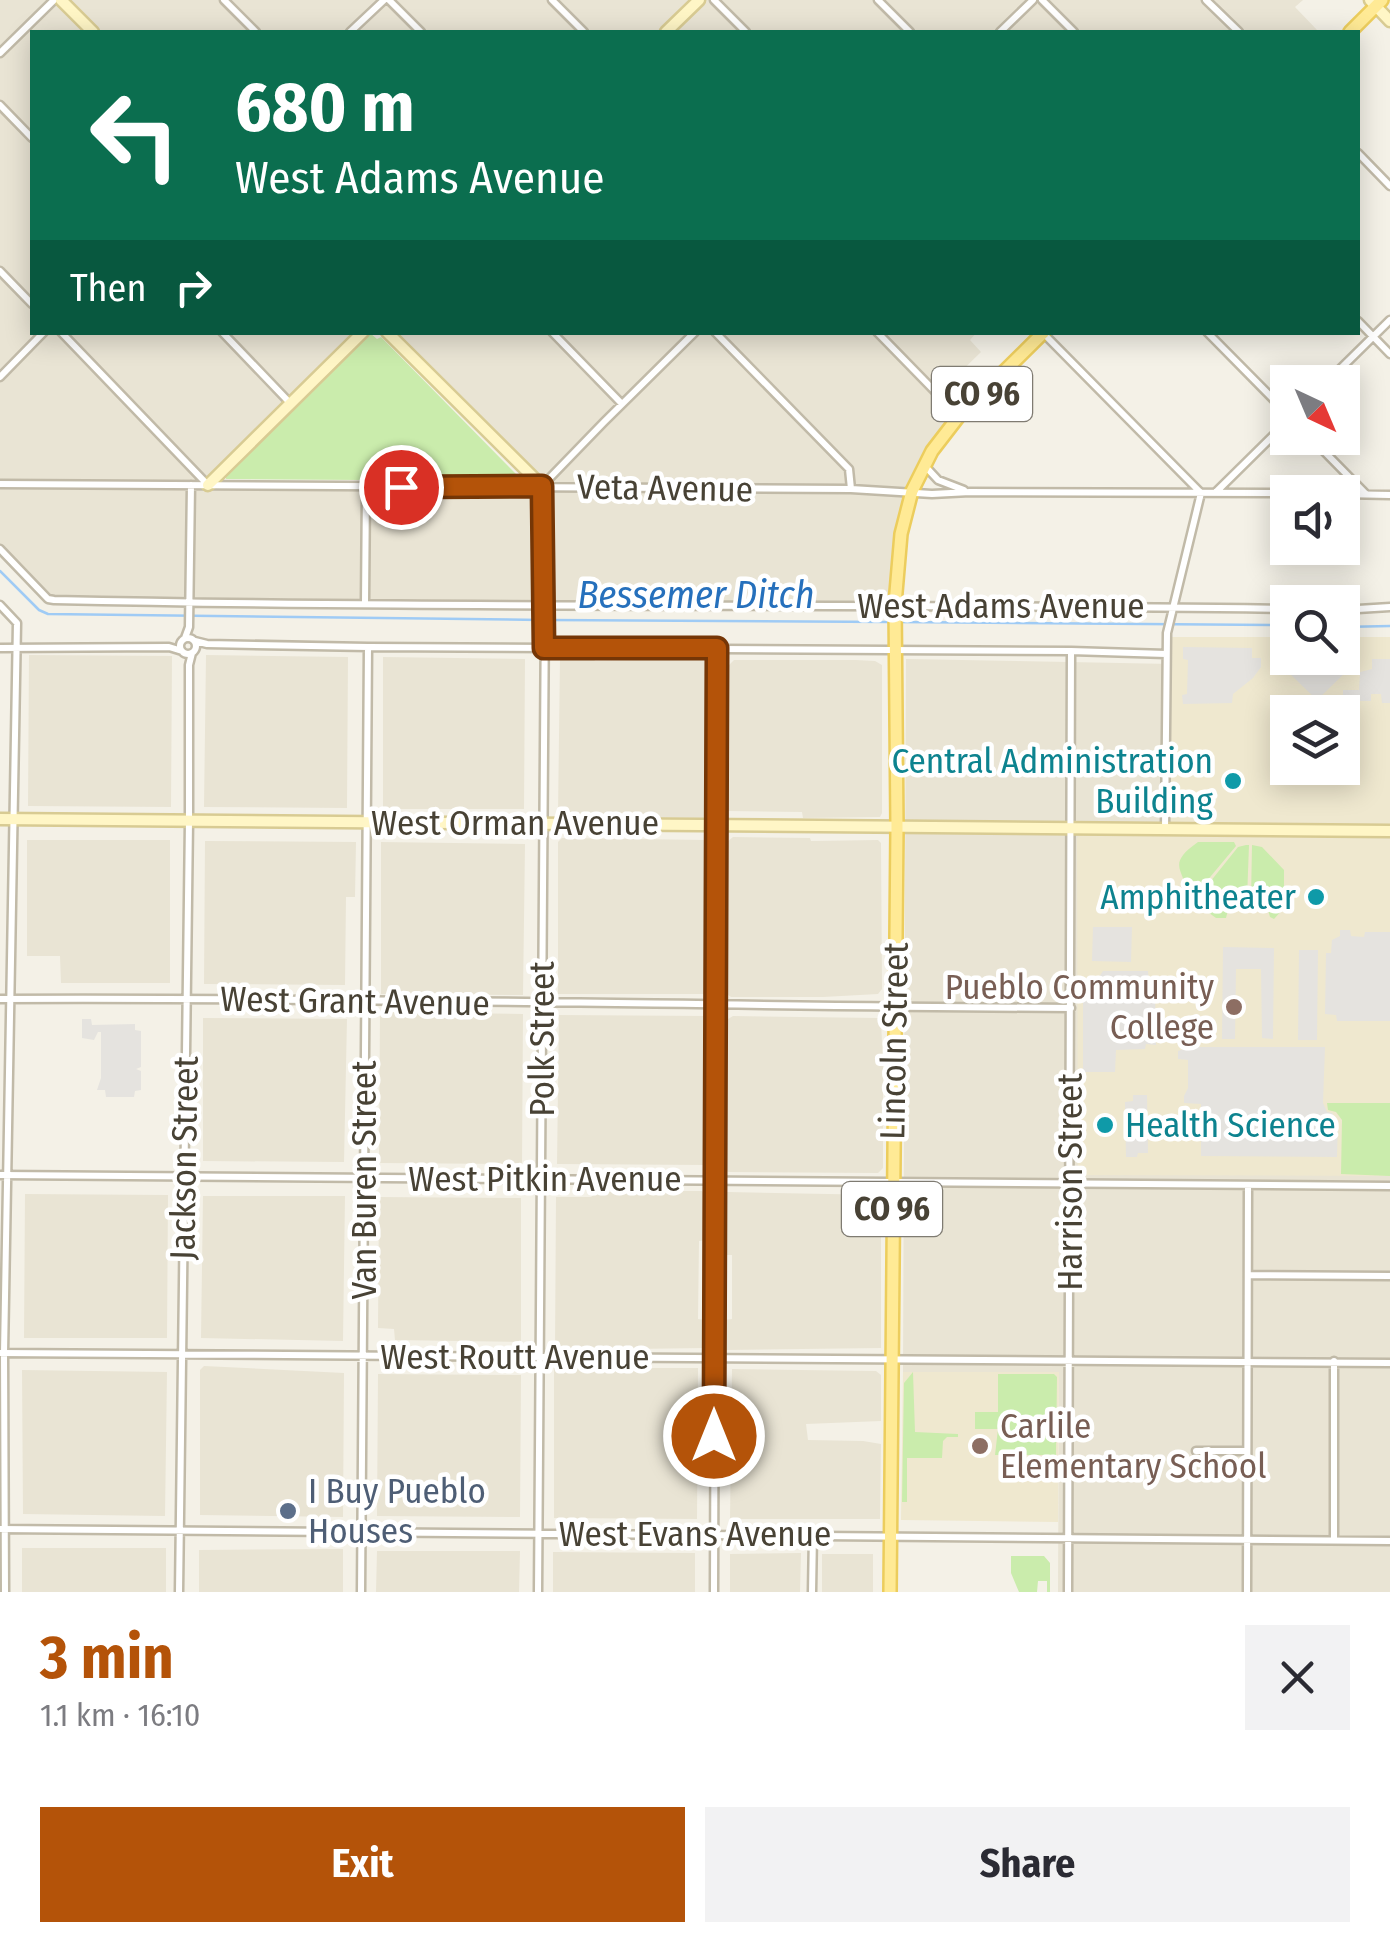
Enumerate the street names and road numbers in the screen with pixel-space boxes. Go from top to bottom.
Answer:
road number: CO 96 [932,367,1032,421]
street label: Veta Avenue [577,465,753,511]
street label: West Adams Avenue [857,585,1145,627]
street label: West Orman Avenue [371,802,659,844]
street label: Lincoln Street [871,941,917,1140]
street label: Polk Street [521,961,563,1117]
street label: West Grant Avenue [220,978,490,1024]
street label: Jackson Street [161,1055,207,1260]
street label: Van Buren Street [343,1060,385,1299]
street label: Harrison Street [1049,1073,1091,1291]
street label: West Pitkin Avenue [408,1158,682,1200]
road number: CO 96 [842,1182,942,1236]
street label: West Routt Avenue [380,1336,650,1378]
street label: West Evans Avenue [559,1513,831,1555]

